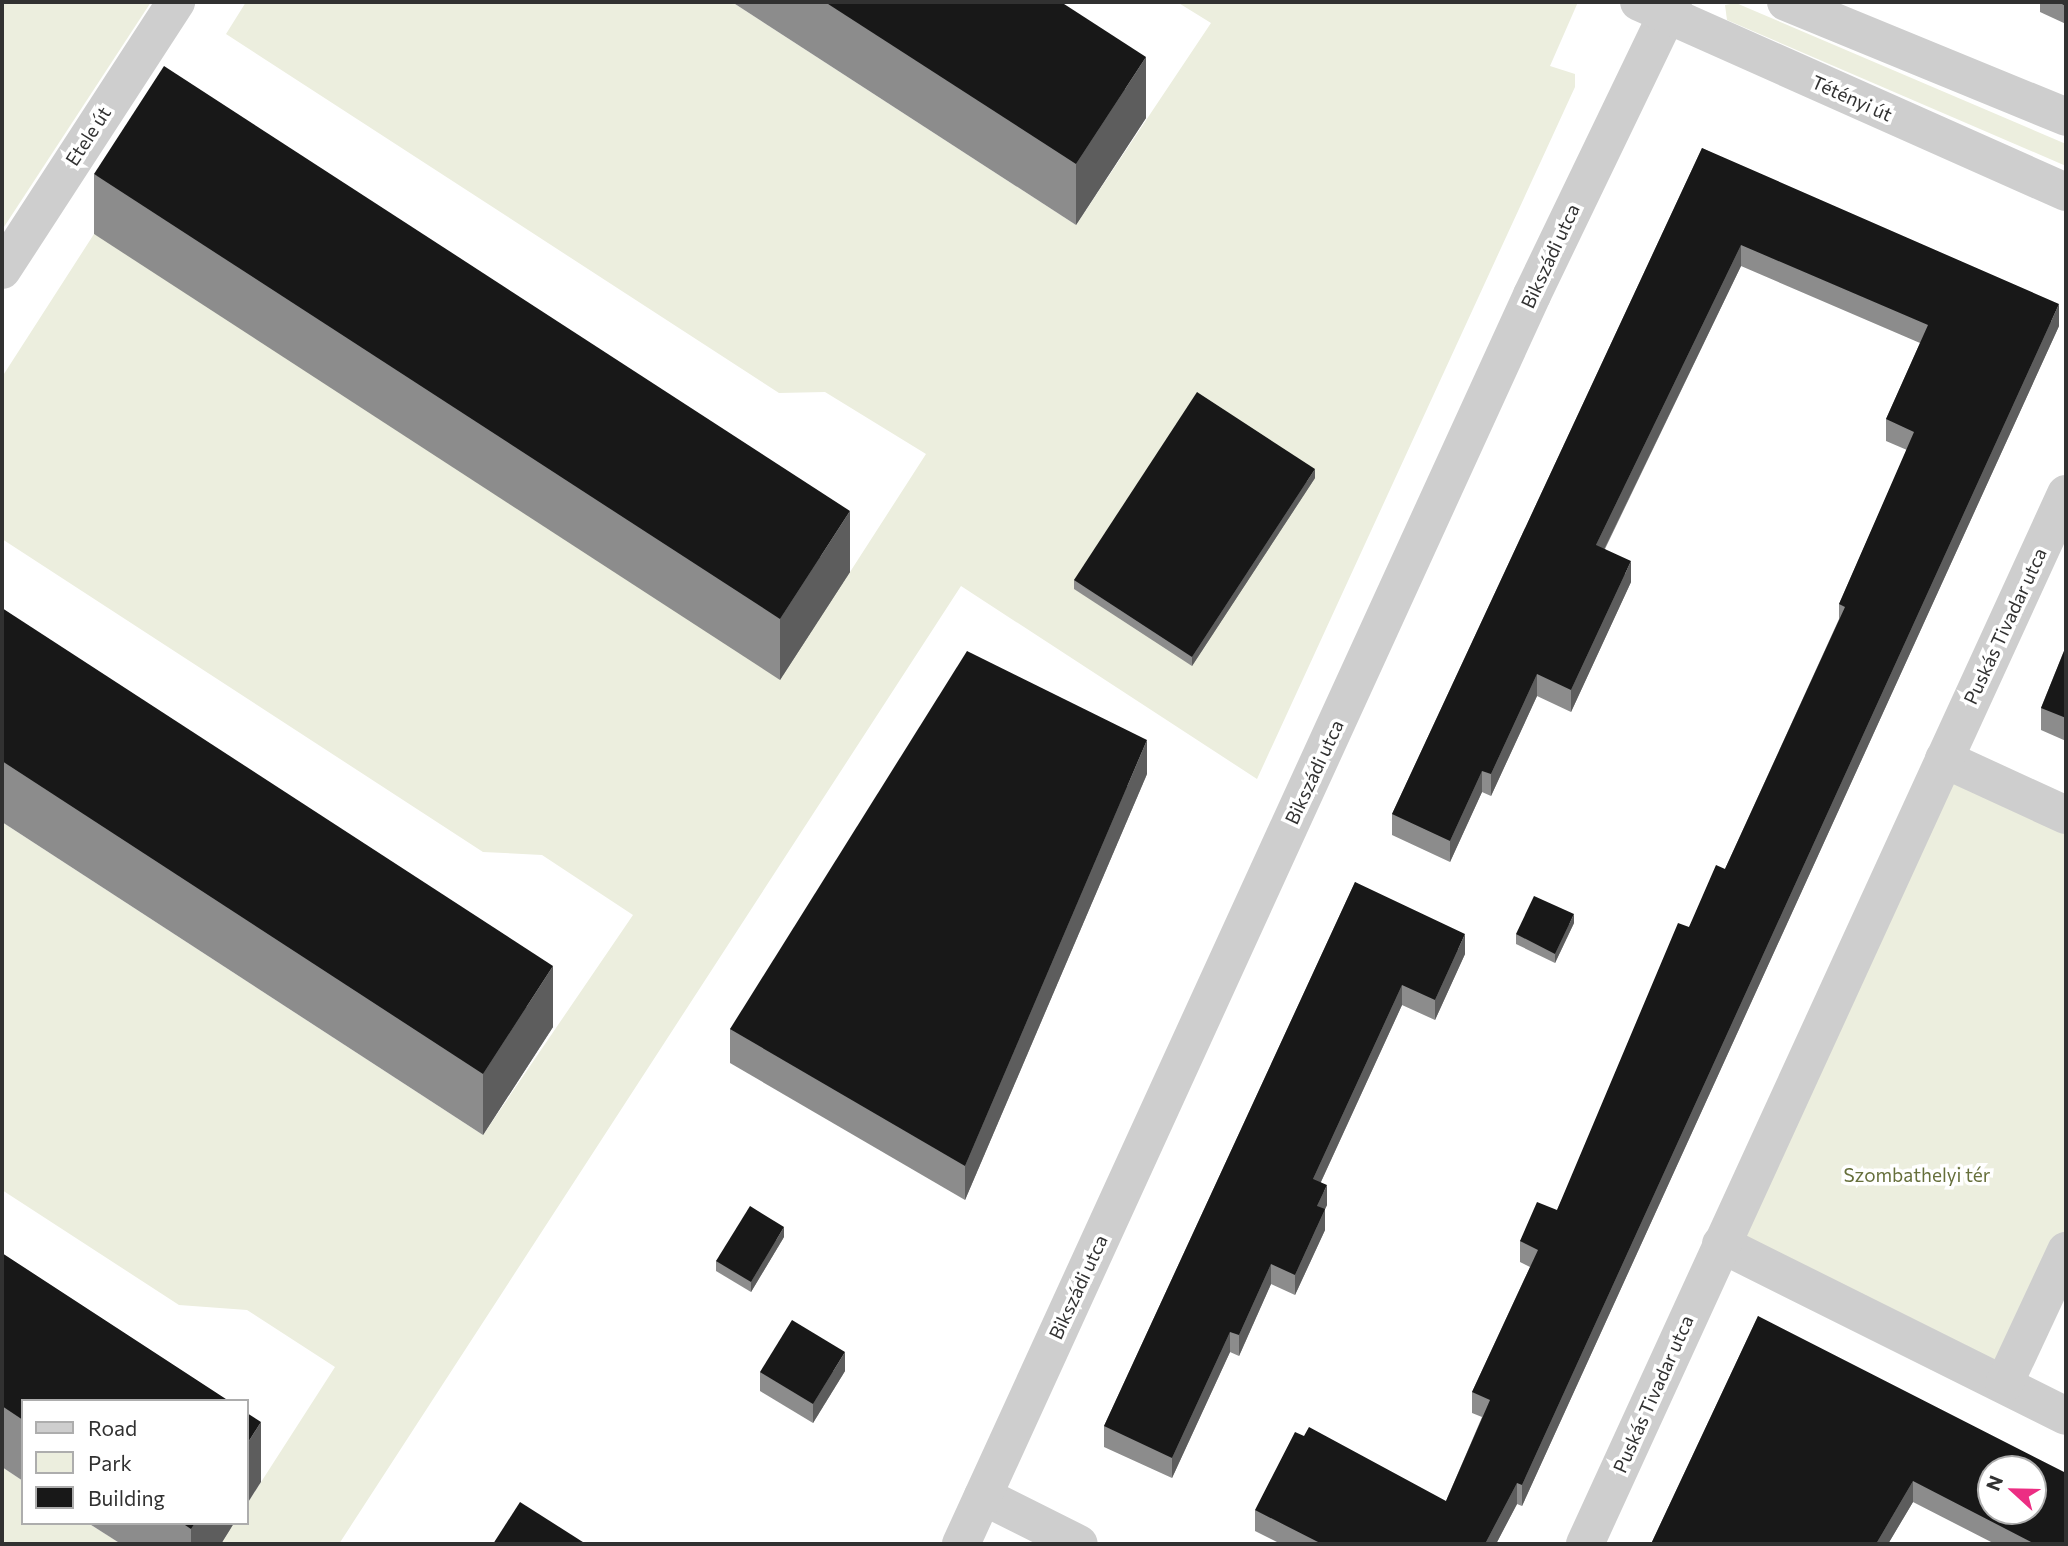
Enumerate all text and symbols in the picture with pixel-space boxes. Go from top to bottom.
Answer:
street label: Tétényi út [1808,70,1896,126]
street label: Etele út [61,102,115,170]
street label: Bikszádi utca [1516,200,1584,312]
street label: Puskás Tivadar utca [1959,544,2051,708]
street label: Bikszádi utca [1280,716,1348,828]
park label: Szombathelyi tér [1844,1164,1990,1186]
street label: Bikszádi utca [1044,1231,1112,1343]
street label: Puskás Tivadar utca [1608,1312,1698,1476]
legend [21,1399,248,1525]
text: Road [88,1415,137,1440]
text: Park [88,1450,132,1475]
north arrow [1977,1455,2047,1525]
text: N [1981,1472,2007,1494]
text: Building [88,1485,165,1510]

